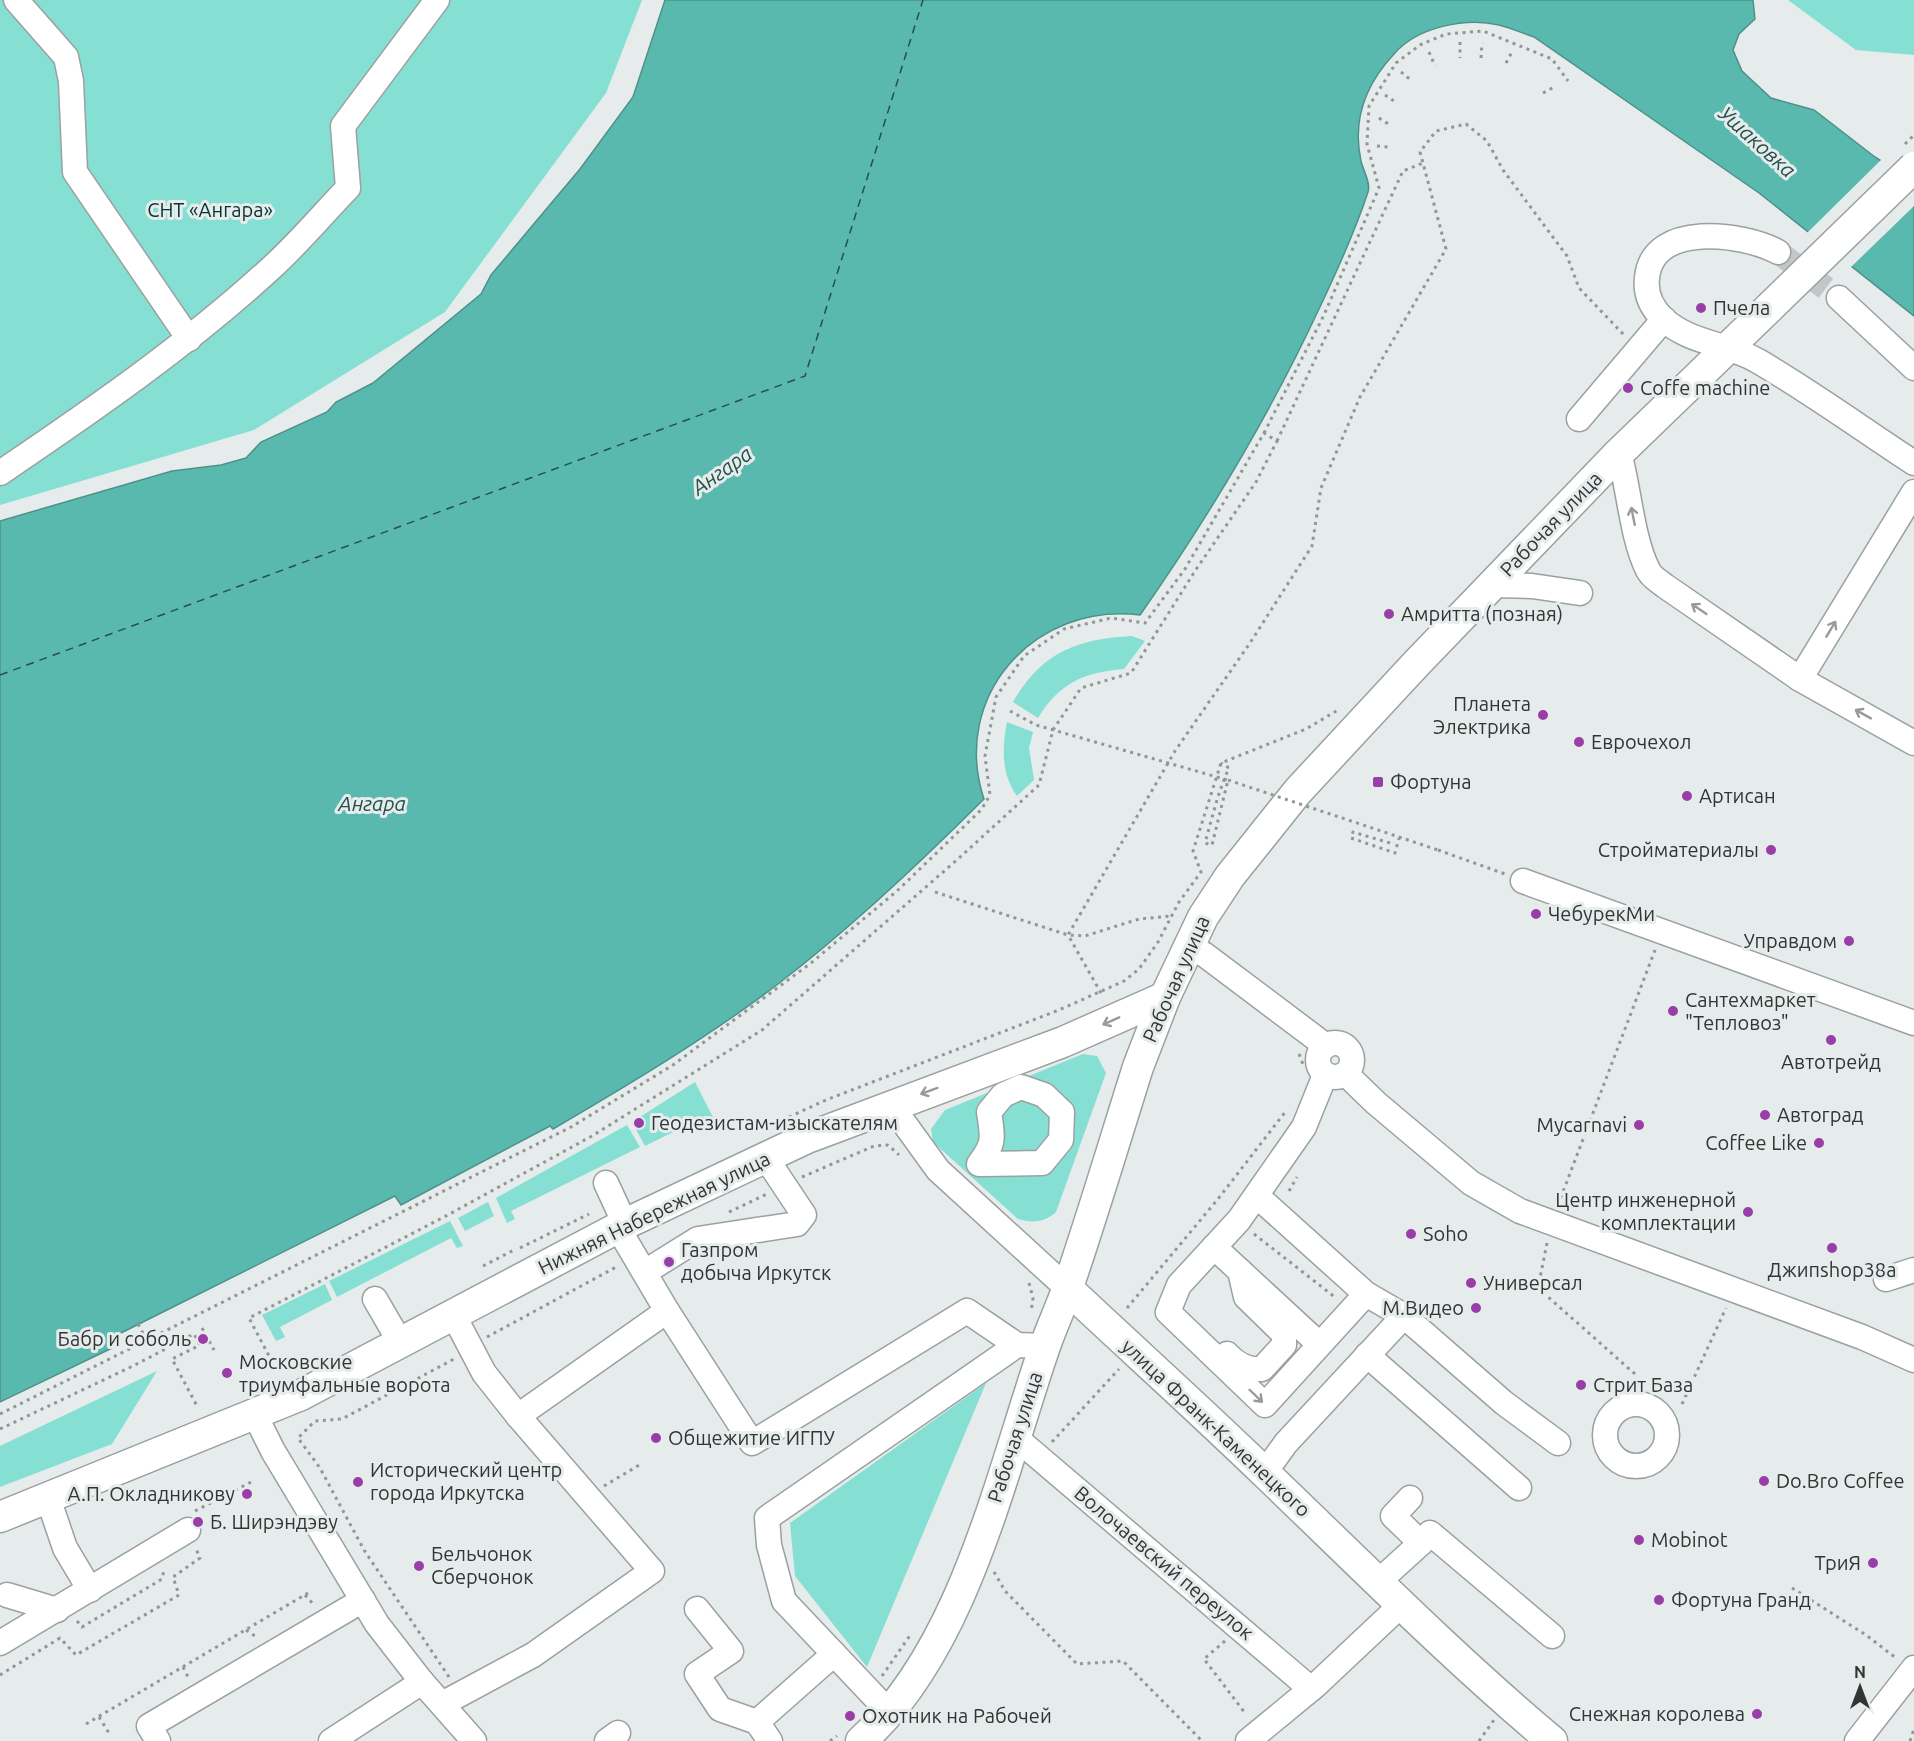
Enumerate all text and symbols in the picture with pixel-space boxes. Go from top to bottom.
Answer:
water label: Ушаковка [1714,100,1801,182]
park label: СНТ «Ангара» [147,198,273,221]
place label: Пчела [1713,296,1770,319]
marker: Пчела [1694,301,1708,315]
place label: Coffe machine [1640,376,1770,399]
marker: Coffe machine [1621,381,1635,395]
water label: Ангара [686,441,756,500]
street label: Рабочая улица [1495,467,1606,581]
one-way arrow [1627,507,1638,526]
place label: Амритта (позная) [1401,602,1563,625]
one-way arrow [1690,603,1707,616]
marker: Амритта (позная) [1382,607,1396,621]
one-way arrow [1825,621,1837,638]
place label: Планета Электрика [1433,692,1531,738]
marker: Планета Электрика [1536,708,1550,722]
one-way arrow [1855,708,1872,720]
place label: Еврочехол [1591,730,1691,753]
marker: Еврочехол [1572,735,1586,749]
place label: Фортуна [1390,770,1472,793]
marker: Фортуна [1371,775,1385,789]
place label: Артисан [1699,784,1776,807]
marker: Артисан [1680,789,1694,803]
water label: Ангара [337,791,406,815]
place label: Стройматериалы [1598,838,1759,861]
marker: Стройматериалы [1764,843,1778,857]
place label: ЧебурекМи [1548,902,1655,925]
marker: ЧебурекМи [1529,907,1543,921]
street label: Рабочая улица [1137,912,1214,1046]
place label: Управдом [1743,929,1837,952]
marker: Управдом [1842,934,1856,948]
place label: Сантехмаркет "Тепловоз" [1685,988,1816,1034]
marker: Сантехмаркет "Тепловоз" [1666,1004,1680,1018]
one-way arrow [1103,1016,1121,1027]
marker: Автотрейд [1824,1033,1838,1047]
place label: Автотрейд [1781,1050,1881,1073]
one-way arrow [920,1087,939,1098]
place label: Автоград [1777,1103,1864,1126]
marker: Автоград [1758,1108,1772,1122]
place label: Геодезистам-изыскателям [651,1111,898,1134]
place label: Mycarnavi [1537,1113,1627,1136]
marker: Геодезистам-изыскателям [632,1116,646,1130]
marker: Mycarnavi [1632,1118,1646,1132]
place label: Coffee Like [1705,1131,1807,1154]
marker: Coffee Like [1812,1136,1826,1150]
street label: Нижняя Набережная улица [534,1146,773,1279]
place label: Центр инженерной комплектации [1555,1188,1736,1234]
marker: Центр инженерной комплектации [1741,1205,1755,1219]
place label: Soho [1423,1222,1468,1245]
marker: Soho [1404,1227,1418,1241]
place label: Газпром добыча Иркутск [681,1238,831,1284]
marker: Джипshop38а [1825,1241,1839,1255]
marker: Газпром добыча Иркутск [662,1255,676,1269]
place label: Джипshop38а [1768,1258,1896,1281]
place label: Универсал [1483,1271,1583,1294]
marker: Универсал [1464,1276,1478,1290]
place label: М.Видео [1382,1296,1464,1319]
marker: М.Видео [1469,1301,1483,1315]
place label: Бабр и соболь [58,1327,191,1350]
marker: Бабр и соболь [196,1332,210,1346]
street label: улица Франк-Каменецкого [1117,1334,1315,1521]
place label: Московские триумфальные ворота [239,1350,451,1396]
marker: Московские триумфальные ворота [220,1366,234,1380]
street label: Рабочая улица [983,1368,1047,1505]
place label: Стрит База [1593,1373,1693,1396]
marker: Стрит База [1574,1378,1588,1392]
one-way arrow [1248,1389,1263,1403]
place label: Общежитие ИГПУ [668,1426,836,1449]
marker: Общежитие ИГПУ [649,1431,663,1445]
place label: Исторический центр города Иркутска [370,1458,562,1504]
place label: Do.Bro Coffee [1776,1469,1904,1492]
marker: Do.Bro Coffee [1757,1474,1771,1488]
marker: Исторический центр города Иркутска [351,1475,365,1489]
street label: Волочаевский переулок [1070,1481,1259,1644]
place label: А.П. Окладникову [68,1482,235,1505]
marker: А.П. Окладникову [240,1487,254,1501]
place label: Б. Ширэндэву [210,1510,338,1533]
marker: Б. Ширэндэву [191,1515,205,1529]
place label: Mobinot [1651,1528,1728,1551]
marker: Mobinot [1632,1533,1646,1547]
place label: Бельчонок Сберчонок [431,1542,534,1588]
place label: ТриЯ [1814,1551,1861,1574]
marker: ТриЯ [1866,1556,1880,1570]
marker: Бельчонок Сберчонок [412,1559,426,1573]
place label: Фортуна Гранд [1671,1588,1811,1611]
marker: Фортуна Гранд [1652,1593,1666,1607]
north arrow [1830,1657,1890,1717]
text: N [1854,1663,1866,1681]
place label: Снежная королева [1569,1702,1745,1725]
place label: Охотник на Рабочей [862,1704,1052,1727]
marker: Снежная королева [1750,1707,1764,1721]
marker: Охотник на Рабочей [843,1709,857,1723]

